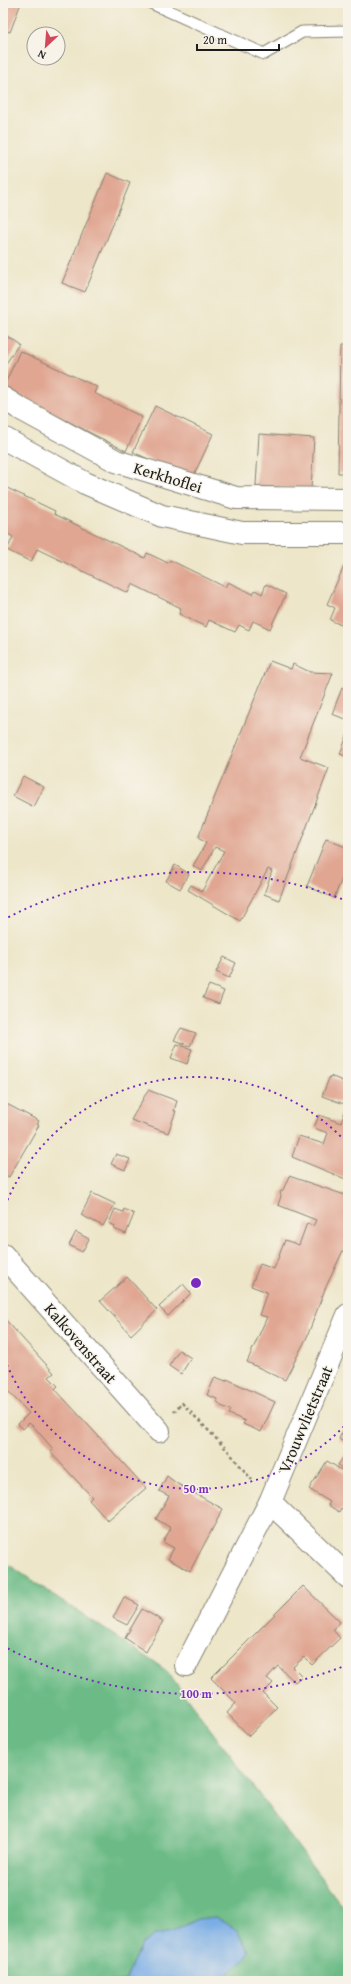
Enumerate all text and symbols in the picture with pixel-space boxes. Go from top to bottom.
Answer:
north arrow [26,26,66,66]
scale bar [197,26,279,52]
text: 20 m [203,31,227,48]
text: N [34,46,48,64]
street label: Kerkhoflei [131,455,206,499]
centre of rings [189,1276,203,1290]
street label: Kalkovenstraat [39,1297,123,1389]
street label: Vrouwvlietstraat [272,1361,339,1476]
text: 50 m [183,1480,209,1497]
text: 100 m [180,1685,213,1702]

